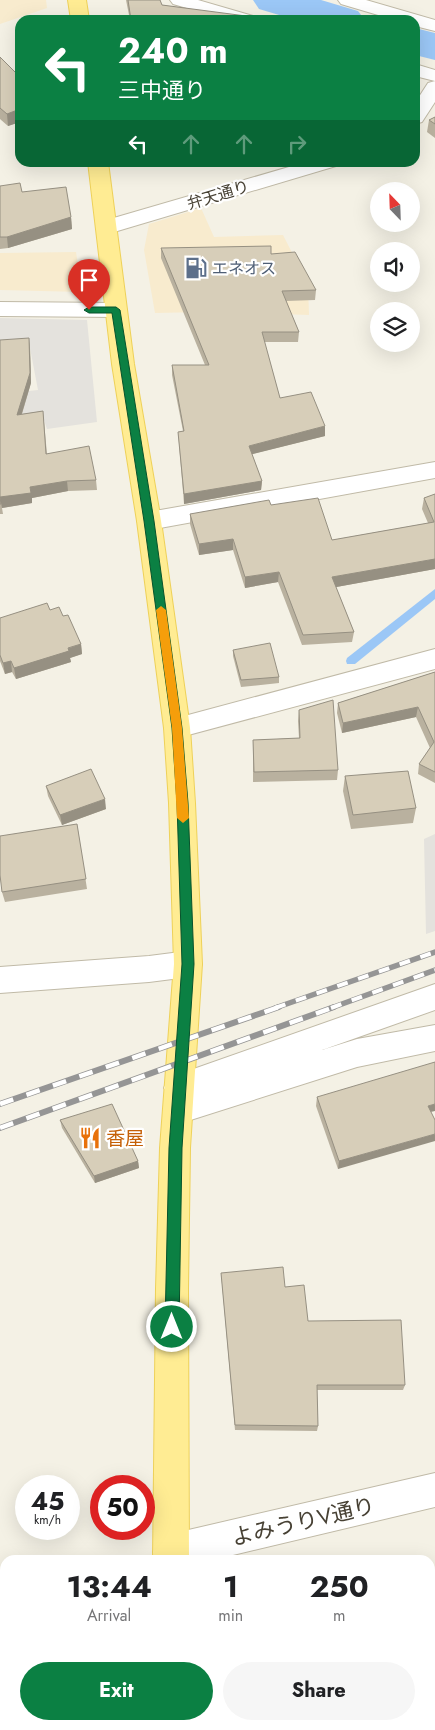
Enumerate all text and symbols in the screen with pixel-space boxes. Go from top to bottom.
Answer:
text: 240 m [118,26,228,76]
icon: left [35,35,100,100]
text: 三中通り [118,74,206,106]
icon: left [124,130,152,158]
icon: ahead [177,130,205,158]
icon: ahead [230,130,258,158]
icon: right [283,130,311,158]
street label: 弁天通り [184,175,252,215]
north arrow [370,182,420,232]
map controls [370,182,420,352]
button: sound [370,242,420,292]
fuel station icon: エネオス [183,255,209,281]
place label: エネオス [212,257,276,280]
pin [68,259,110,310]
icon: arrive [75,266,103,294]
button: layers [370,302,420,352]
restaurant icon: 香屋 [77,1125,103,1151]
place label: 香屋 [106,1125,144,1152]
position arrow [145,1300,197,1352]
speed limit sign: 50 [90,1475,155,1540]
text: 45 [31,1483,64,1519]
street label: よみうりV通り [228,1489,378,1553]
text: km/h [34,1511,61,1529]
text: 13:44 [66,1565,152,1608]
text: 1 [223,1565,238,1608]
text: 250 [310,1565,369,1608]
text: Arrival [87,1604,131,1627]
text: min [218,1604,243,1627]
text: m [333,1604,345,1627]
button: Exit [20,1662,213,1720]
button: Share [223,1662,415,1720]

